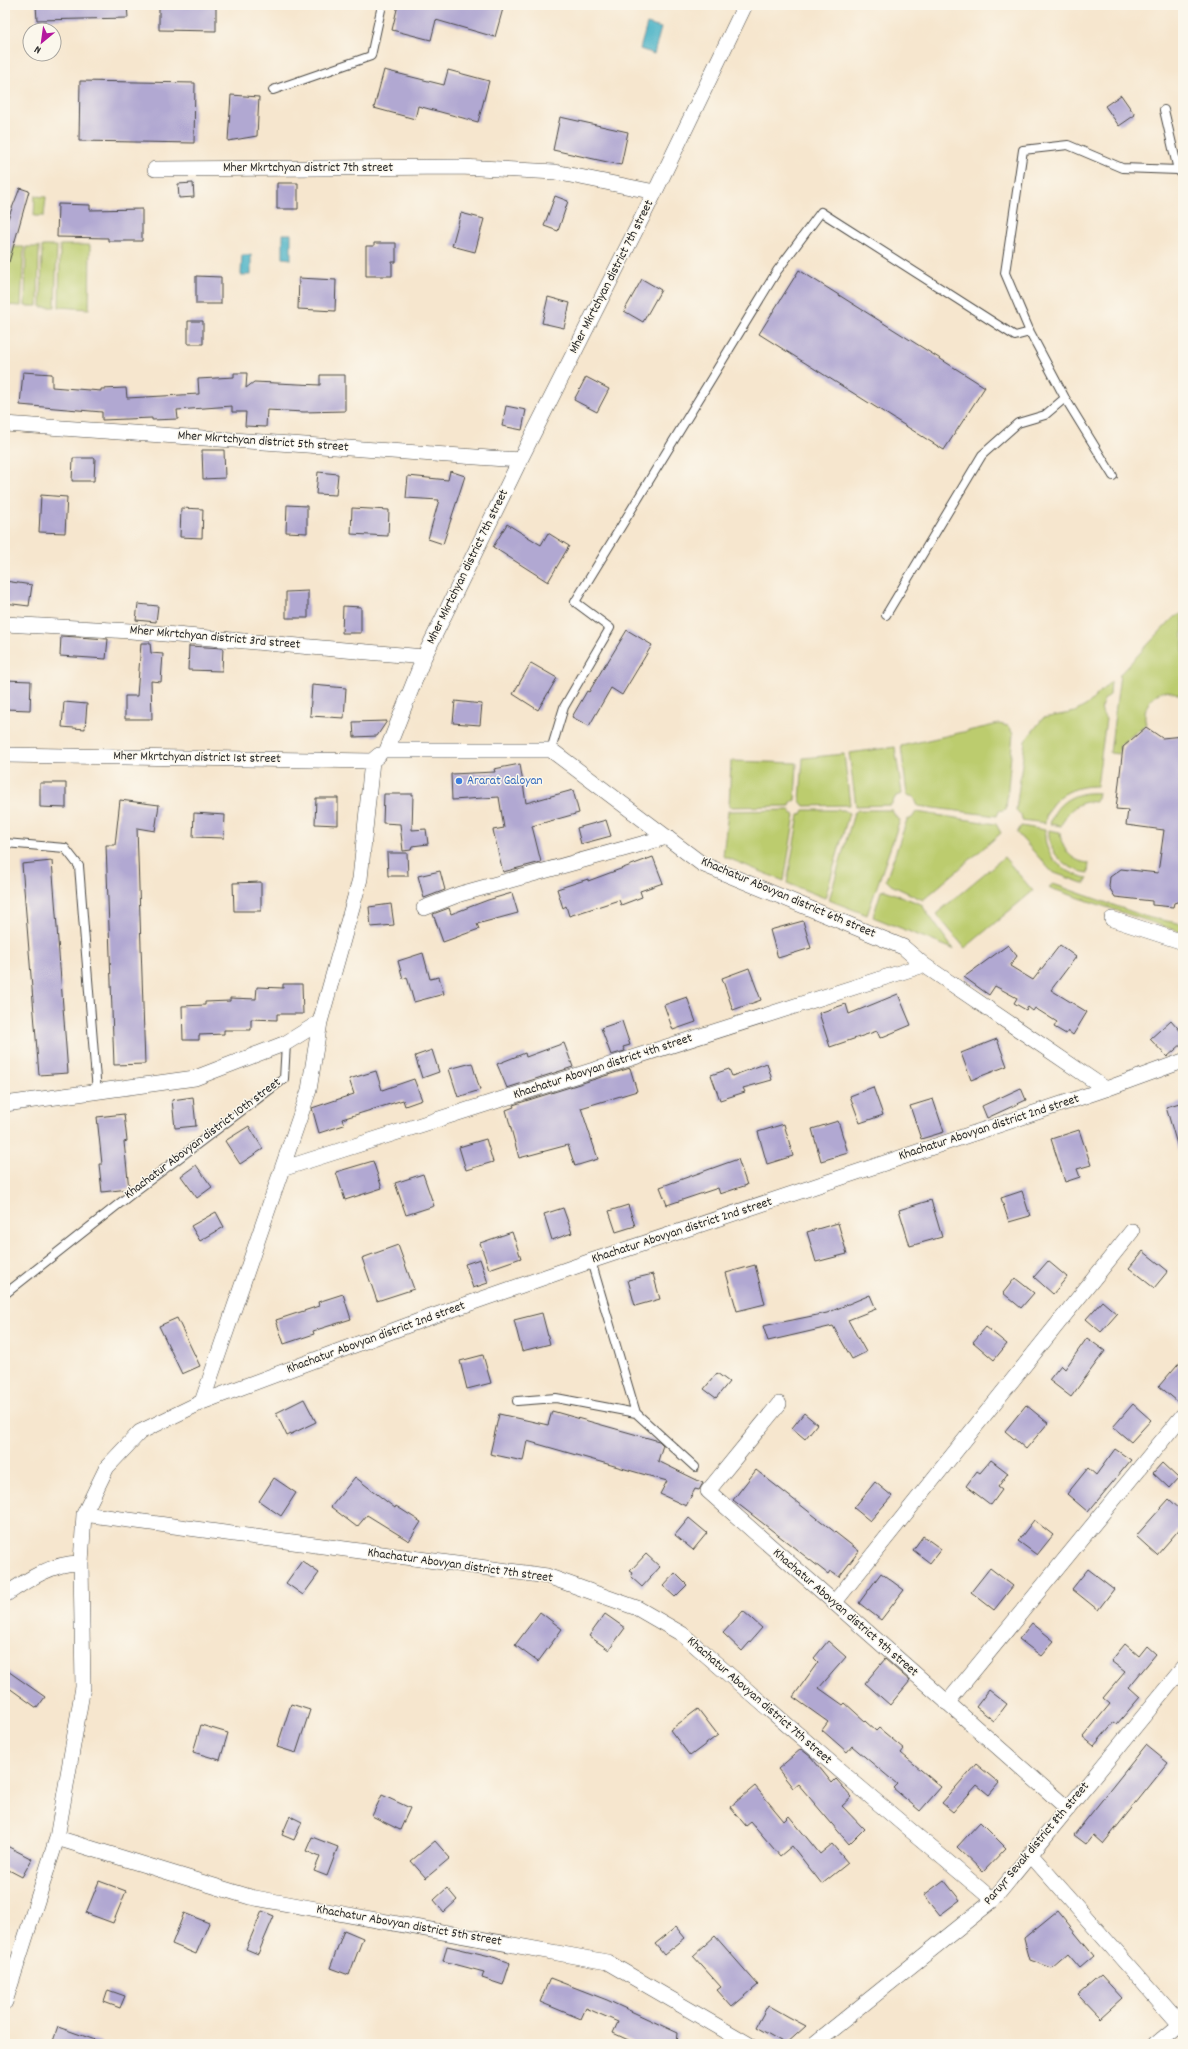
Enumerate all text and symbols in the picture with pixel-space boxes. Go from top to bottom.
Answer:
north arrow [22,22,62,62]
text: N [31,40,44,57]
street label: Mher Mkrtchyan district 7th street [223,159,393,178]
street label: Mher Mkrtchyan district 7th street [565,197,659,357]
street label: Mher Mkrtchyan district 5th street [177,427,349,457]
street label: Mher Mkrtchyan district 7th street [422,486,514,648]
street label: Mher Mkrtchyan district 3rd street [129,621,301,655]
street label: Mher Mkrtchyan district 1st street [113,747,281,769]
place label: Ararat Galoyan [467,772,543,791]
marker: Ararat Galoyan [454,776,464,786]
street label: Khachatur Abovyan district 6th street [698,852,879,944]
street label: Khachatur Abovyan district 4th street [511,1029,695,1105]
street label: Khachatur Abovyan district 10th street [121,1074,285,1204]
street label: Khachatur Abovyan district 2nd street [896,1090,1082,1166]
street label: Khachatur Abovyan district 2nd street [589,1193,775,1269]
street label: Khachatur Abovyan district 2nd street [284,1297,468,1379]
street label: Khachatur Abovyan district 7th street [366,1544,554,1588]
street label: Khachatur Abovyan district 9th street [768,1544,922,1682]
street label: Khachatur Abovyan district 7th street [682,1633,836,1770]
street label: Paruyr Sevak district 8th street [980,1778,1095,1910]
street label: Khachatur Abovyan district 5th street [315,1900,503,1952]

